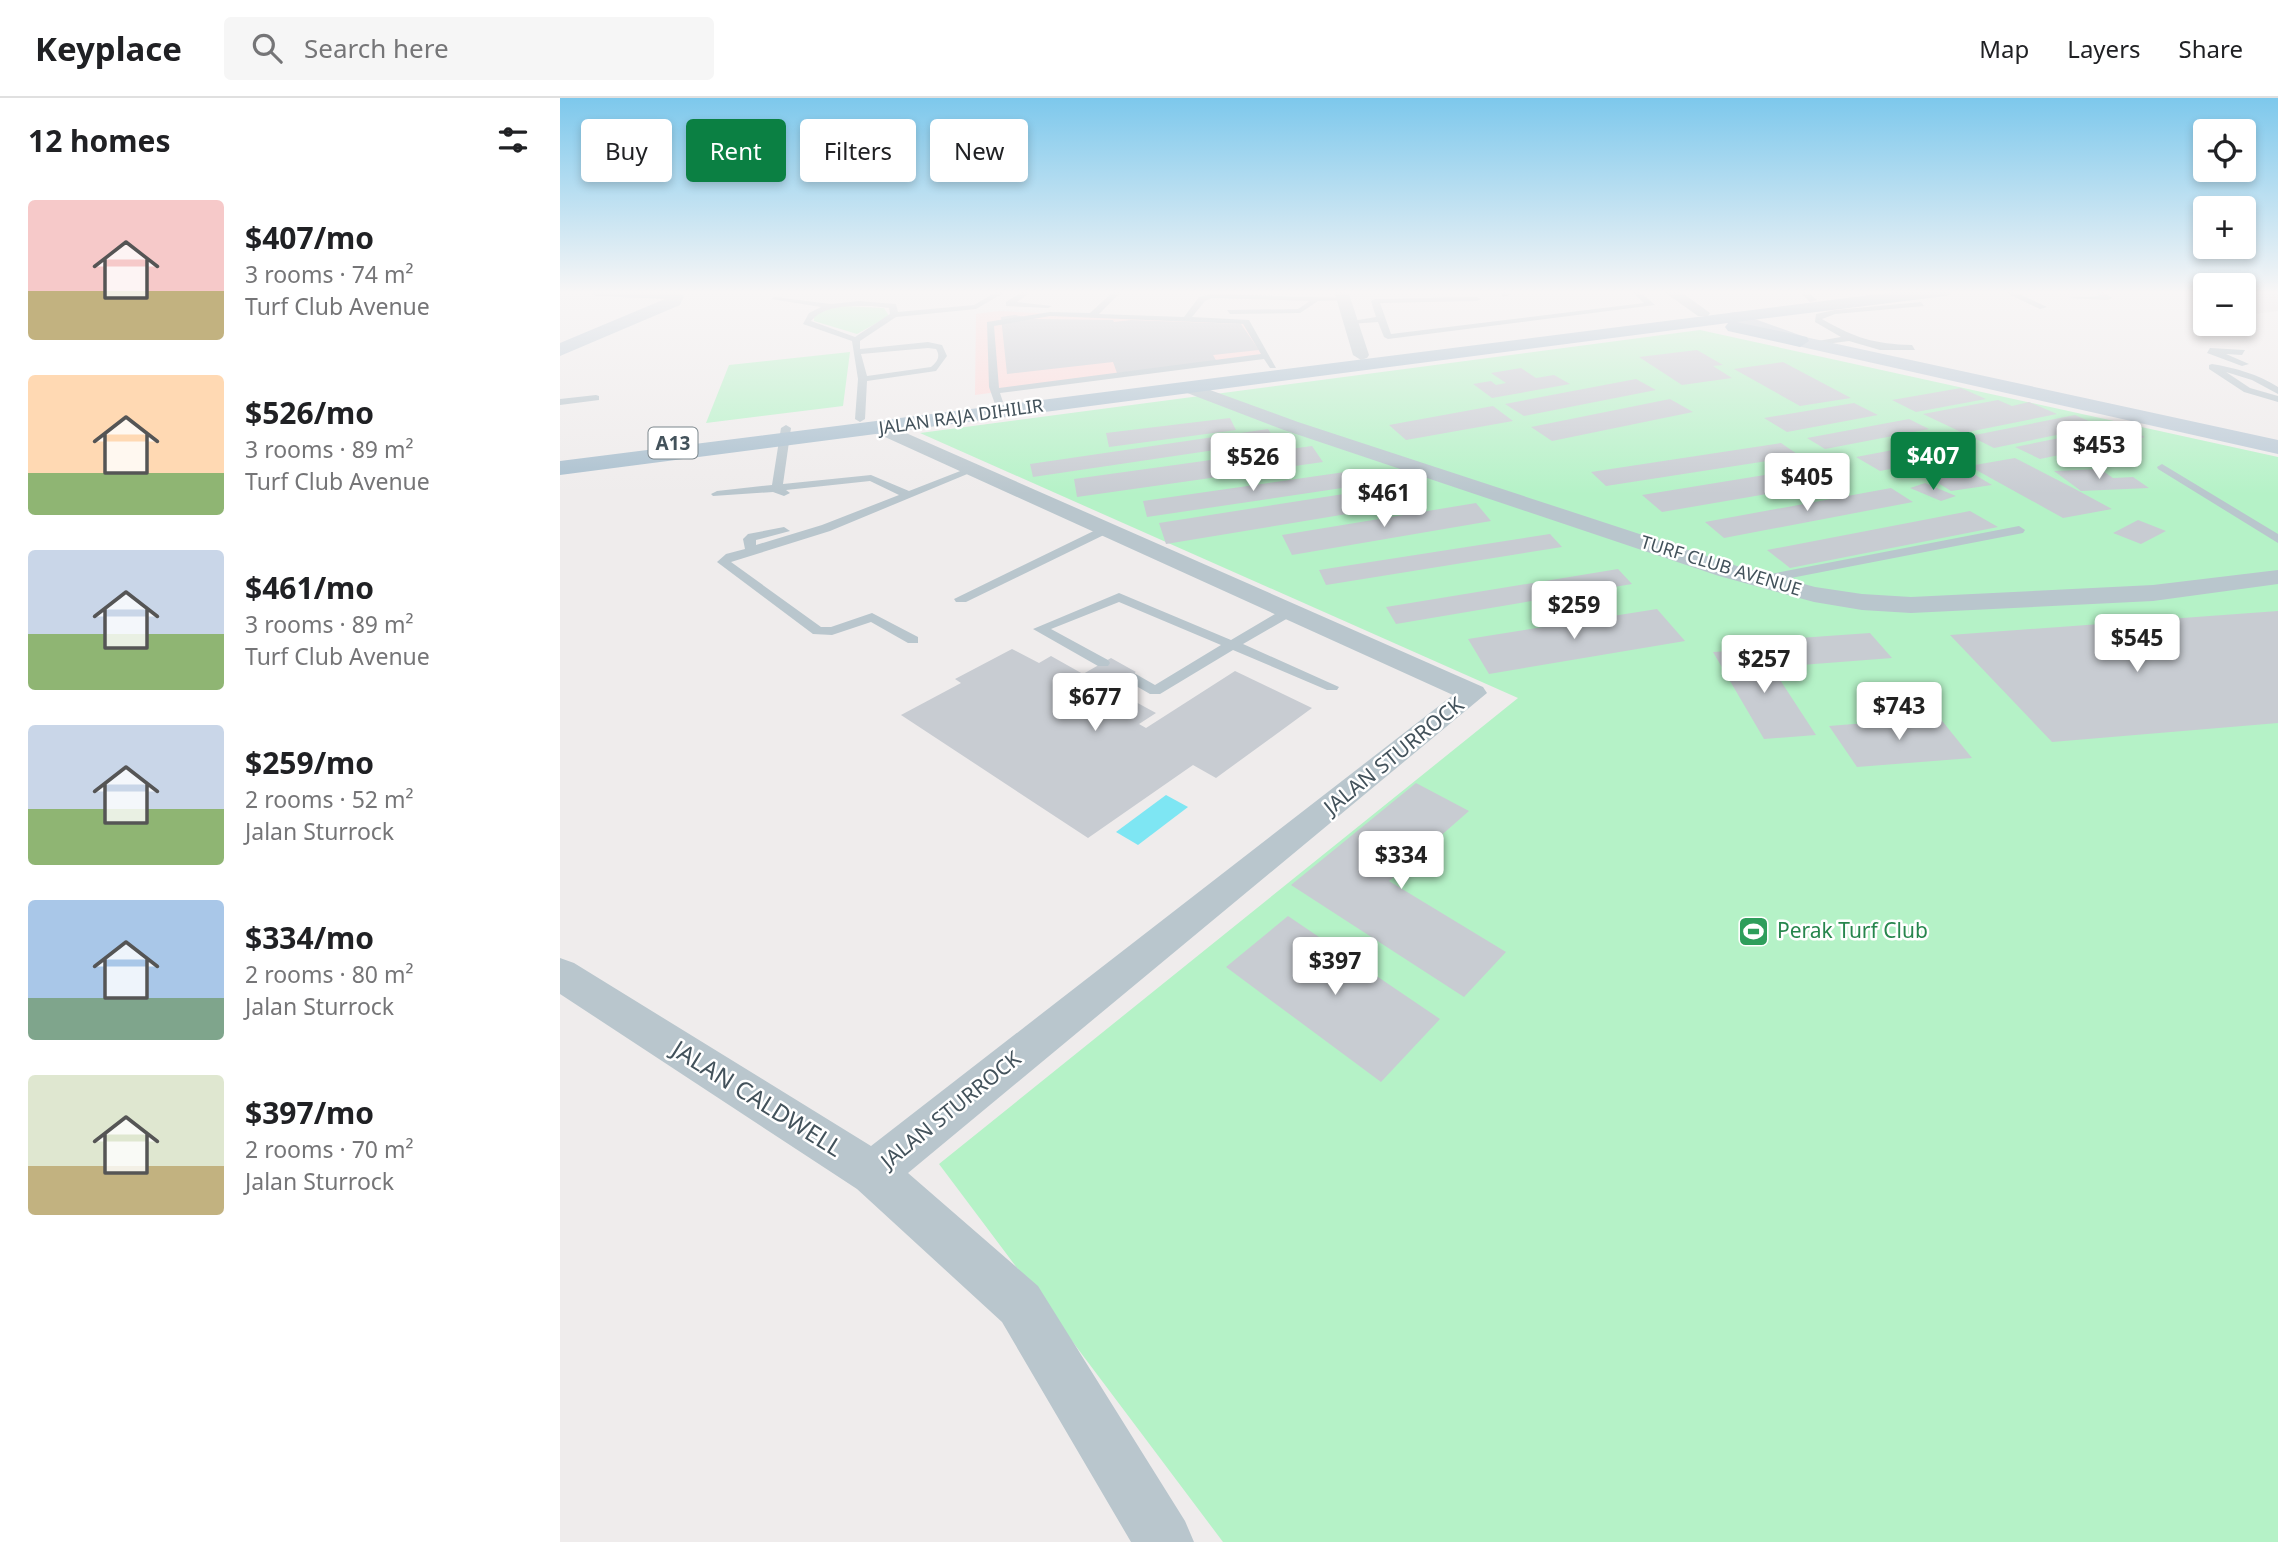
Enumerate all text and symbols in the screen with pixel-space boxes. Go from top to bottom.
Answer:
search box [224,17,714,80]
text: Keyplace [35,26,182,71]
icon: search [248,29,286,67]
text: Search here [304,30,449,66]
text: Map [1979,32,2029,65]
text: Layers [2067,32,2141,65]
text: Share [2179,32,2243,65]
chip: Buy [581,119,672,182]
chip: Rent [686,119,786,182]
chip: Filters [800,119,916,182]
chip: New [930,119,1028,182]
map controls [2193,119,2256,336]
button: locate [2193,119,2256,182]
text: 12 homes [28,120,171,161]
icon: filters [494,121,532,159]
button: + [2193,196,2256,259]
text: $407/mo [245,217,374,258]
icon: home [84,228,168,312]
text: 3 rooms · 74 m² [245,258,414,290]
button: − [2193,273,2256,336]
text: Turf Club Avenue [245,290,430,322]
text: $526/mo [245,392,374,433]
street label: JALAN RAJA DIHILIR [875,393,1045,440]
icon: home [84,403,168,487]
pin: $453 [2058,422,2140,481]
road number: A13 [648,428,698,458]
text: $453 [2073,428,2125,460]
pin: $407 [1892,432,1974,492]
text: 3 rooms · 89 m² [245,433,414,465]
pin: $526 [1212,434,1294,493]
text: $407 [1907,439,1959,471]
text: $526 [1227,440,1279,472]
pin: $405 [1766,454,1848,513]
text: $405 [1781,460,1833,492]
text: Turf Club Avenue [245,465,430,497]
pin: $461 [1343,470,1425,529]
text: $461 [1358,476,1410,508]
street label: TURF CLUB AVENUE [1638,529,1805,601]
text: $461/mo [245,567,374,608]
icon: home [84,578,168,662]
pin: $259 [1533,582,1615,641]
text: $259 [1548,588,1600,620]
text: 3 rooms · 89 m² [245,608,414,640]
pin: $545 [2096,614,2178,674]
text: $545 [2111,621,2163,653]
pin: $257 [1723,636,1805,695]
text: Turf Club Avenue [245,640,430,672]
text: $257 [1738,642,1790,674]
pin: $677 [1054,674,1136,733]
text: $677 [1069,680,1121,712]
pin: $743 [1858,682,1940,742]
text: $743 [1873,689,1925,721]
street label: JALAN STURROCK [1316,690,1469,822]
text: $259/mo [245,742,374,783]
icon: home [84,753,168,837]
text: 2 rooms · 52 m² [245,783,414,815]
text: Jalan Sturrock [245,815,394,847]
pin: $334 [1360,832,1442,891]
text: $334 [1375,838,1427,870]
sports icon: Perak Turf Club [1737,914,1771,948]
place label: Perak Turf Club [1777,916,1928,944]
text: $334/mo [245,917,374,958]
icon: home [84,928,168,1012]
pin: $397 [1294,937,1376,997]
text: $397 [1309,944,1361,976]
text: 2 rooms · 80 m² [245,958,414,990]
text: Jalan Sturrock [245,990,394,1022]
street label: JALAN CALDWELL [664,1031,849,1164]
street label: JALAN STURROCK [873,1044,1026,1176]
text: $397/mo [245,1092,374,1133]
icon: home [84,1103,168,1187]
text: 2 rooms · 70 m² [245,1133,414,1165]
text: Jalan Sturrock [245,1165,394,1197]

